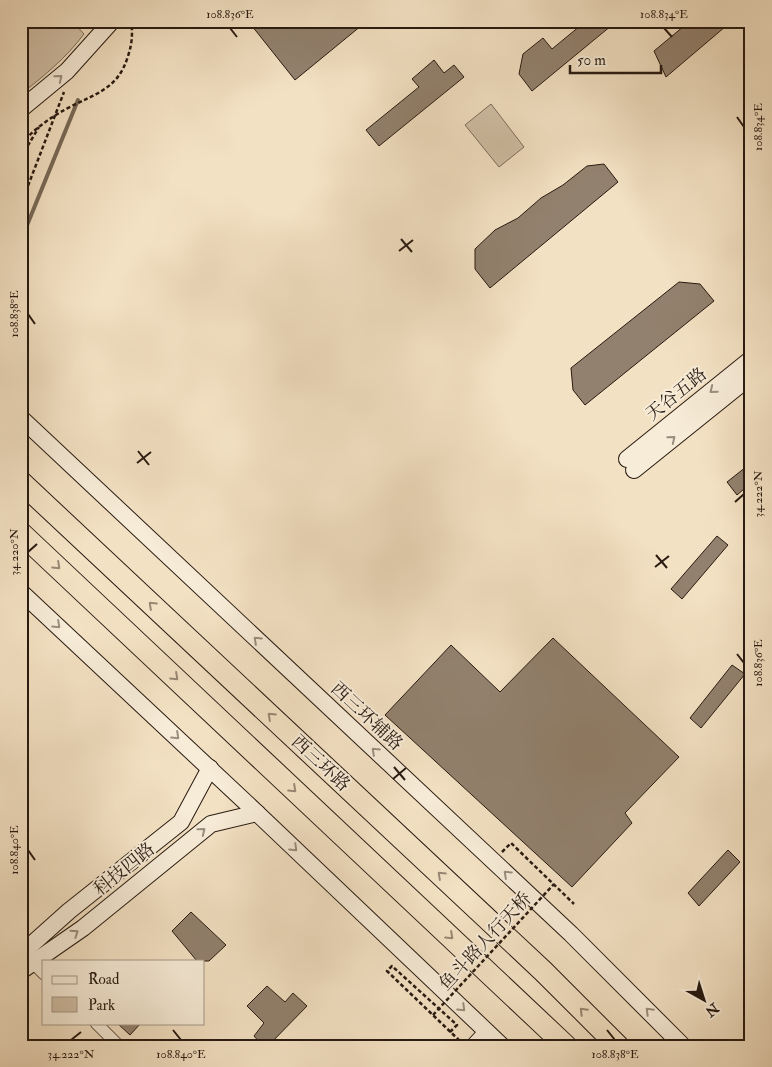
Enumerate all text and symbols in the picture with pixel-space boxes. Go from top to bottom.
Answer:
text: 108.836°E [206,7,254,22]
text: 108.834°E [640,7,688,22]
scale bar [570,42,661,74]
text: 50 m [577,51,606,70]
one-way arrow [53,76,62,84]
text: 108.834°E [751,103,766,151]
text: 108.838°E [7,290,22,338]
street label: 天谷五路 [641,363,712,426]
one-way arrow [710,384,719,392]
one-way arrow [666,437,675,445]
text: 34.222°N [751,470,766,517]
text: 34.220°N [7,528,22,575]
one-way arrow [51,560,60,569]
one-way arrow [149,602,158,611]
one-way arrow [51,619,60,628]
one-way arrow [254,637,263,646]
text: 108.836°E [751,639,766,687]
one-way arrow [169,671,178,680]
street label: 西三环辅路 [326,677,407,755]
one-way arrow [267,713,276,722]
one-way arrow [170,730,179,739]
street label: 西三环路 [286,730,355,796]
one-way arrow [372,748,381,757]
one-way arrow [288,783,297,792]
text: 108.840°E [7,825,22,875]
one-way arrow [196,828,205,836]
street label: 科技四路 [89,838,160,901]
one-way arrow [288,842,297,851]
one-way arrow [503,871,512,880]
one-way arrow [437,872,446,881]
street label: 鱼斗路人行天桥 [434,887,537,995]
one-way arrow [70,930,79,939]
one-way arrow [444,930,453,939]
legend [42,960,205,1024]
text: Road [88,970,120,989]
north arrow [680,974,730,1024]
text: Park [88,996,115,1015]
text: N [701,999,723,1021]
one-way arrow [457,1002,466,1011]
one-way arrow [580,1008,589,1017]
one-way arrow [645,1008,654,1017]
text: 34.222°N [48,1047,95,1062]
text: 108.840°E [156,1047,206,1062]
text: 108.838°E [591,1047,639,1062]

